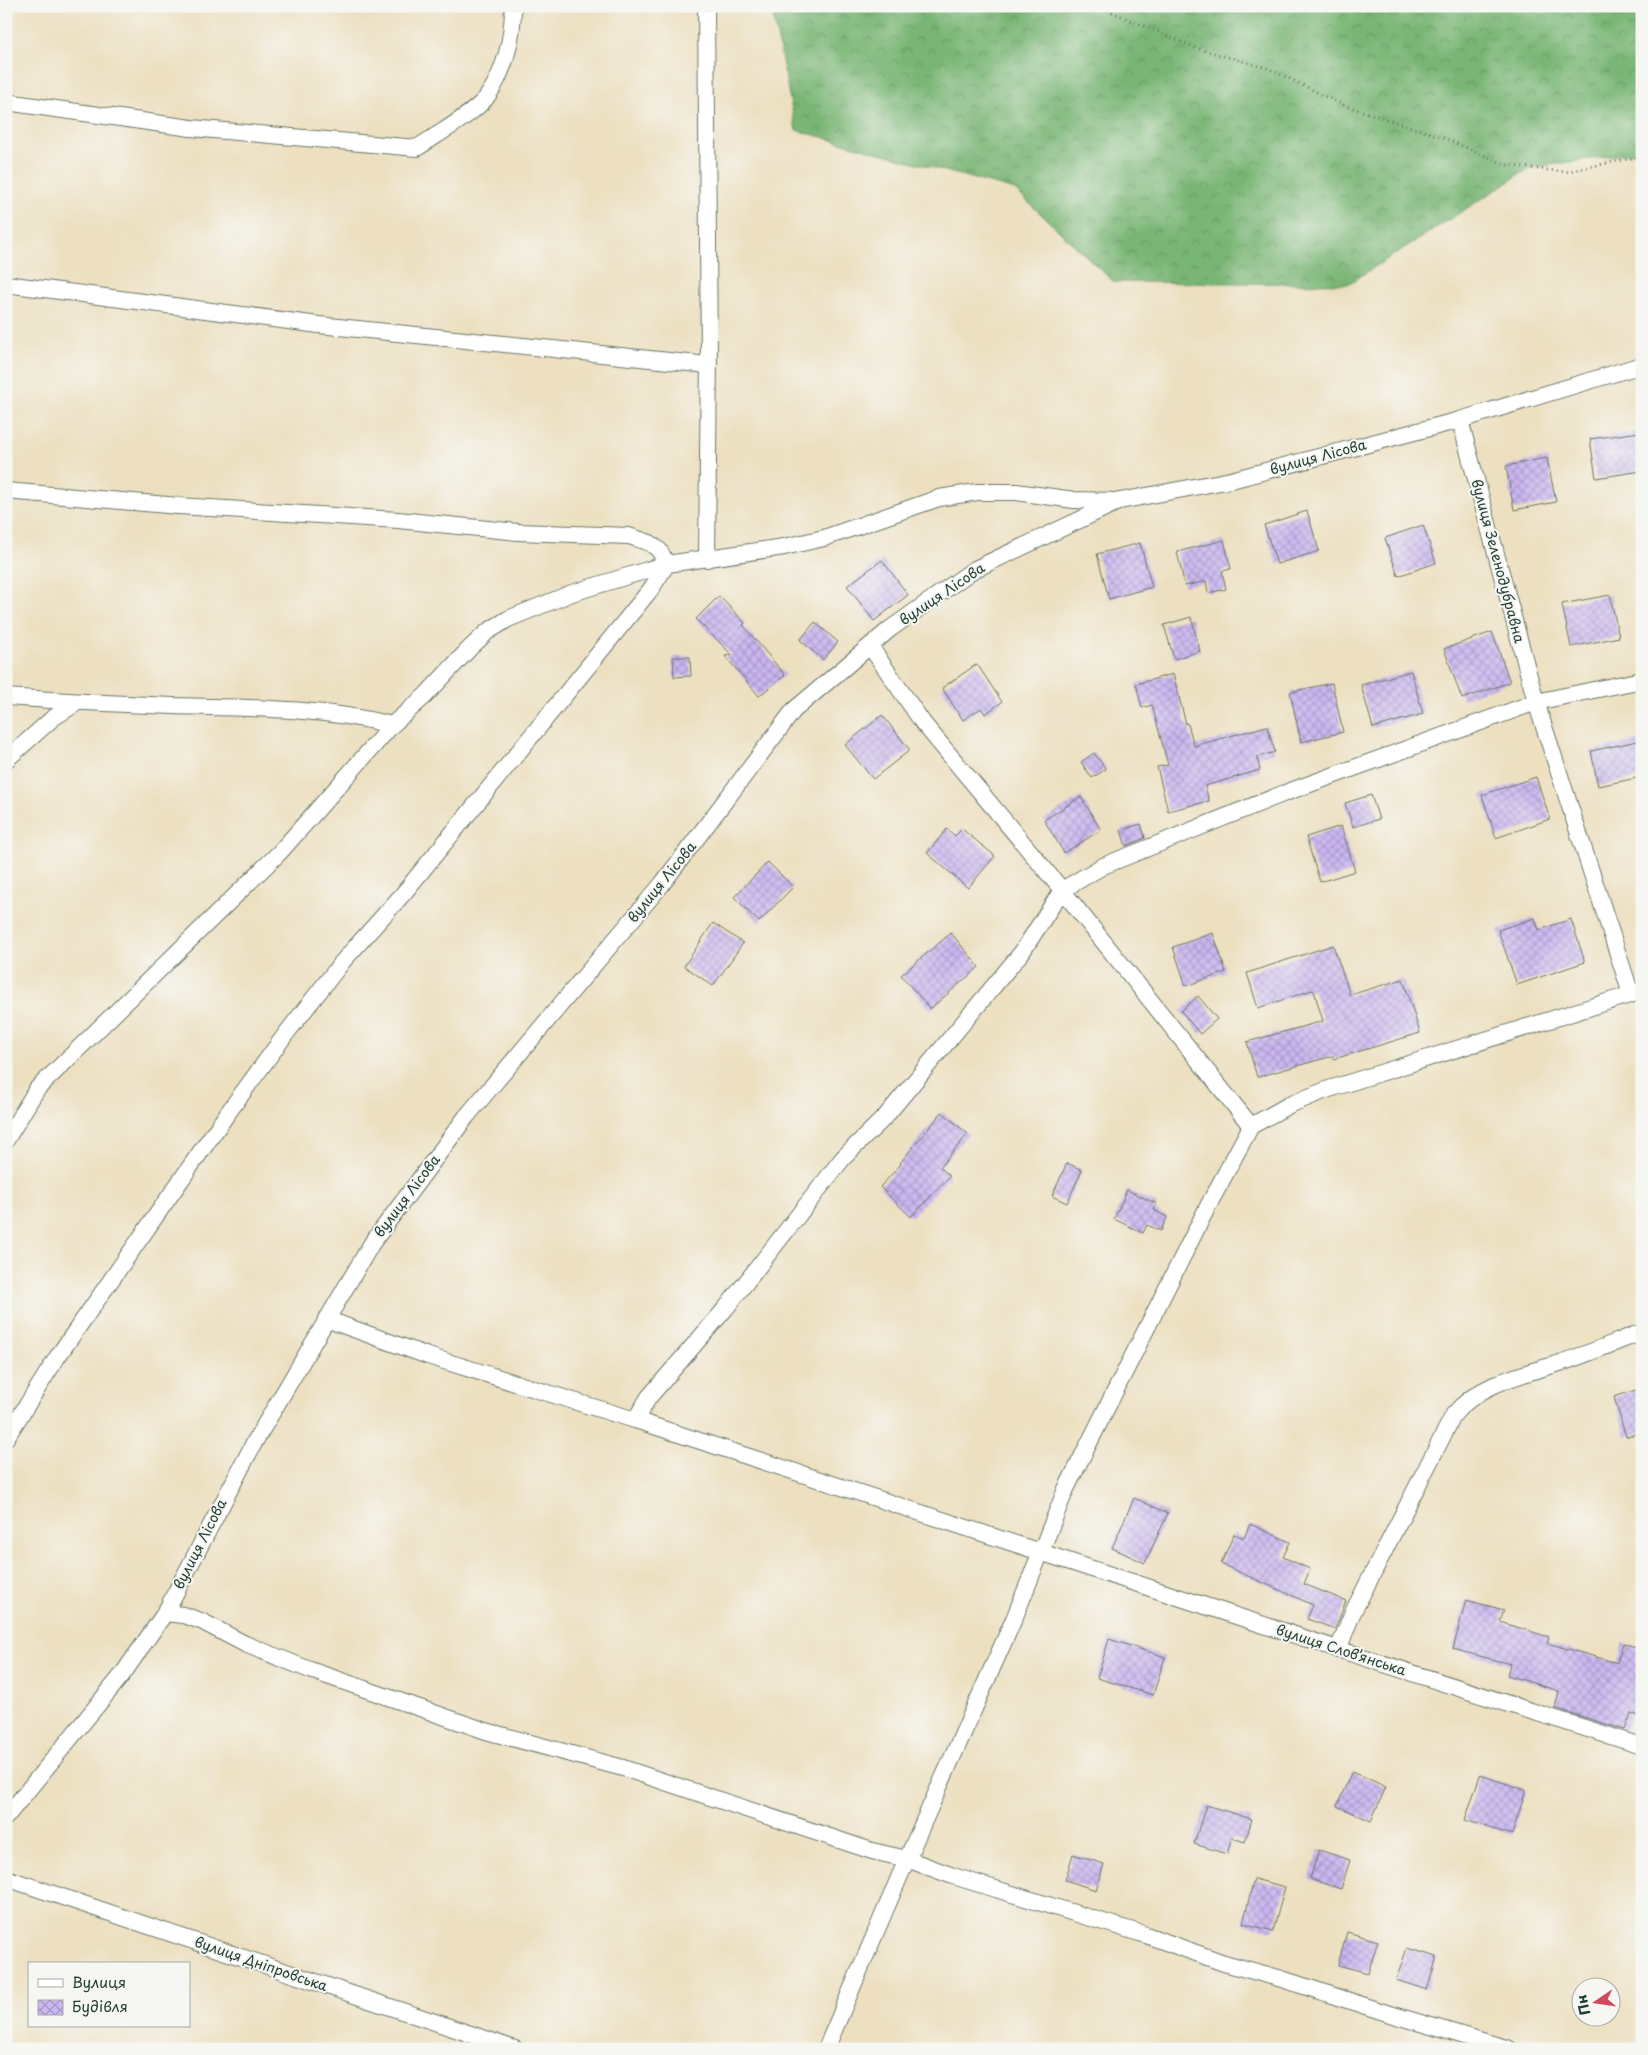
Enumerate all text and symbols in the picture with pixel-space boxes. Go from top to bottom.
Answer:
street label: вулиця Лісова [1267,433,1369,479]
street label: вулиця Зеленодубравна [1466,477,1531,645]
street label: вулиця Лісова [895,557,989,630]
street label: вулиця Лісова [622,836,701,927]
street label: вулиця Лісова [368,1150,445,1242]
street label: вулиця Лісова [168,1495,232,1593]
street label: вулиця Словʼянська [1273,1619,1409,1681]
street label: вулиця Дніпровська [192,1931,331,1996]
legend [28,1962,190,2028]
text: Вулиця [72,1970,126,1993]
north arrow [1570,1978,1620,2028]
text: Пн [1570,1993,1595,2017]
text: Будівля [72,1994,128,2017]

